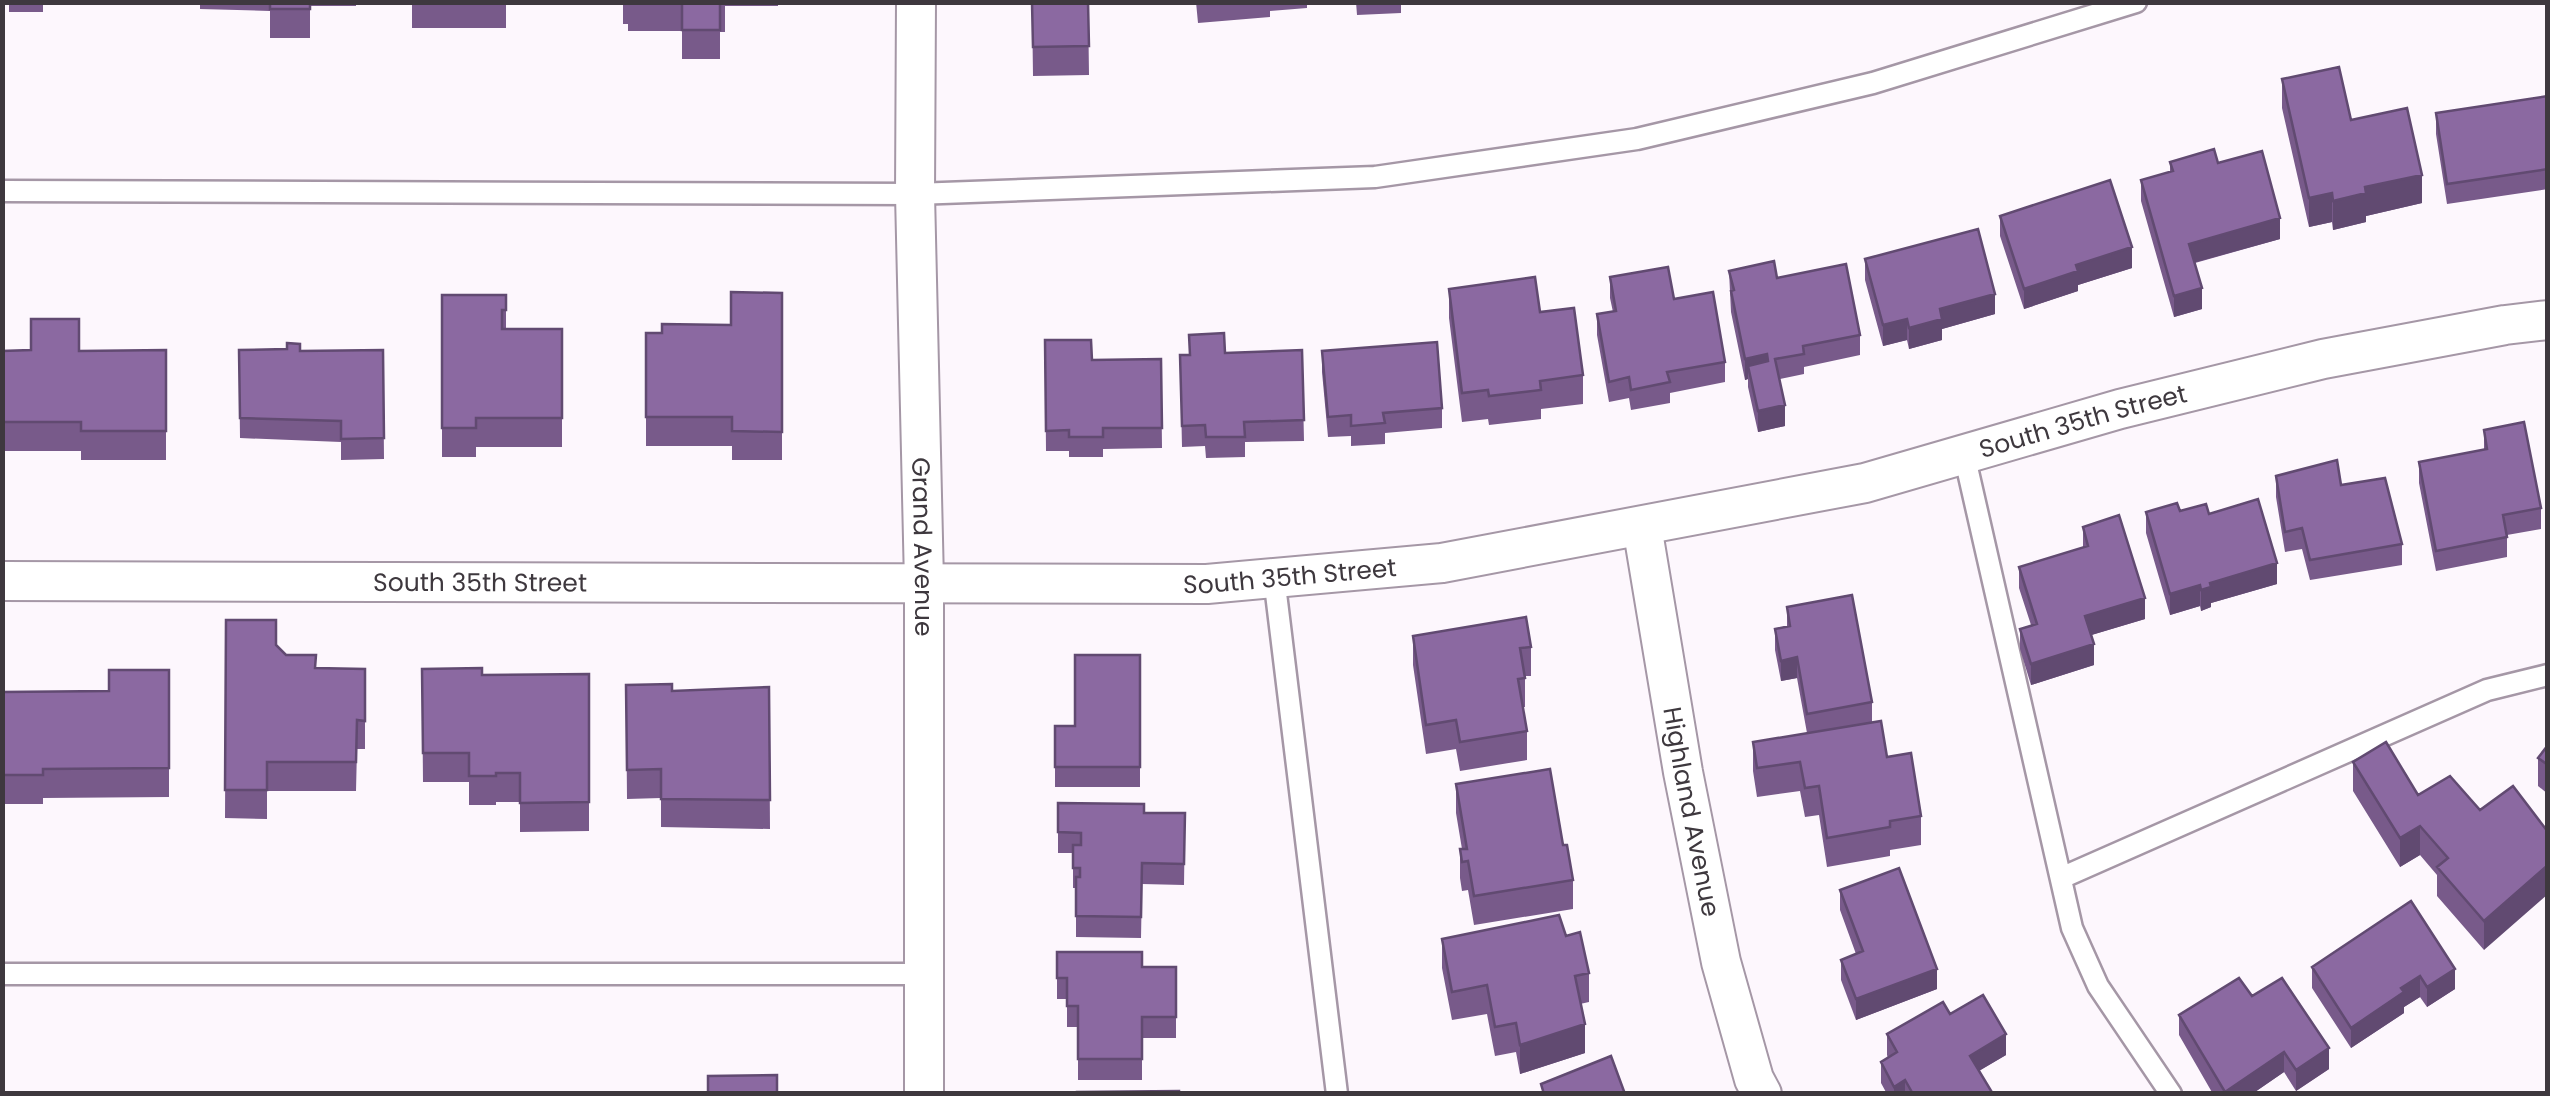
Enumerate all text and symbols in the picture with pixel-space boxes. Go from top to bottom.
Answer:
street label: South 35th Street [1975,376,2190,467]
street label: Grand Avenue [903,457,941,637]
street label: South 35th Street [1183,550,1398,602]
street label: South 35th Street [373,565,587,600]
street label: Highland Avenue [1654,704,1729,920]

